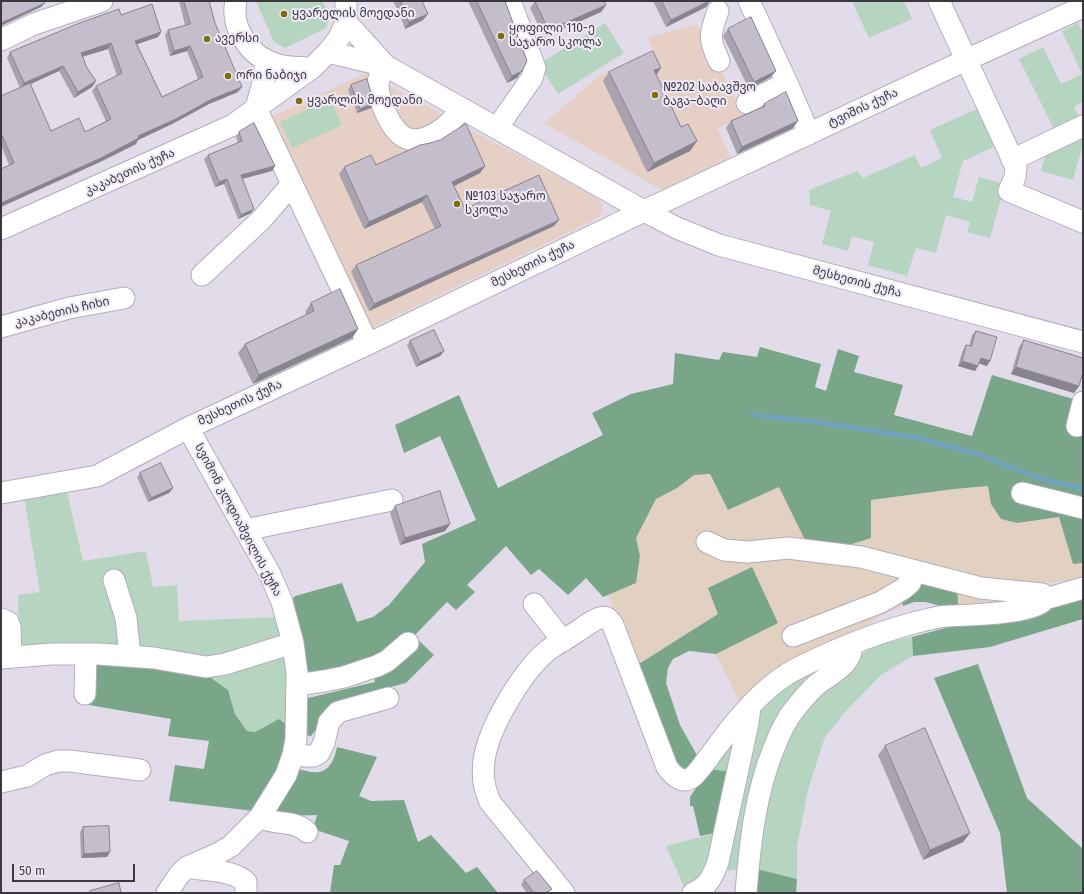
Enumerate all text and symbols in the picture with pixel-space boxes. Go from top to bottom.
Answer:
place label: ყვარელის მოედანი [292,7,415,21]
marker: ყვარელის მოედანი [279,9,289,19]
place label: ყოფილი 110-ე საჯარო სკოლა [509,22,602,50]
marker: ყოფილი 110-ე საჯარო სკოლა [496,31,506,41]
place label: ავერსი [215,32,259,46]
marker: ავერსი [202,34,212,44]
place label: ორი ნაბიჯი [236,69,307,83]
marker: ორი ნაბიჯი [223,71,233,81]
place label: №202 საბავშვო ბაგა–ბაღი [663,81,756,109]
street label: ტვიშის ქუჩა [826,86,900,130]
marker: №202 საბავშვო ბაგა–ბაღი [650,90,660,100]
place label: ყვარლის მოედანი [307,94,423,108]
marker: ყვარლის მოედანი [294,96,304,106]
street label: კაკაბეთის ქუჩა [83,146,177,198]
place label: №103 საჯარო სკოლა [465,190,546,218]
marker: №103 საჯარო სკოლა [452,199,462,209]
street label: მესხეთის ქუჩა [489,238,577,290]
street label: მესხეთის ქუჩა [811,263,903,301]
street label: კაკაბეთის ჩიხი [13,294,111,330]
street label: მესხეთის ქუჩა [196,377,284,429]
street label: სვიმონ კლდიაშვილის ქუჩა [191,441,285,599]
scale bar [14,856,137,882]
text: 50 m [19,864,45,878]

